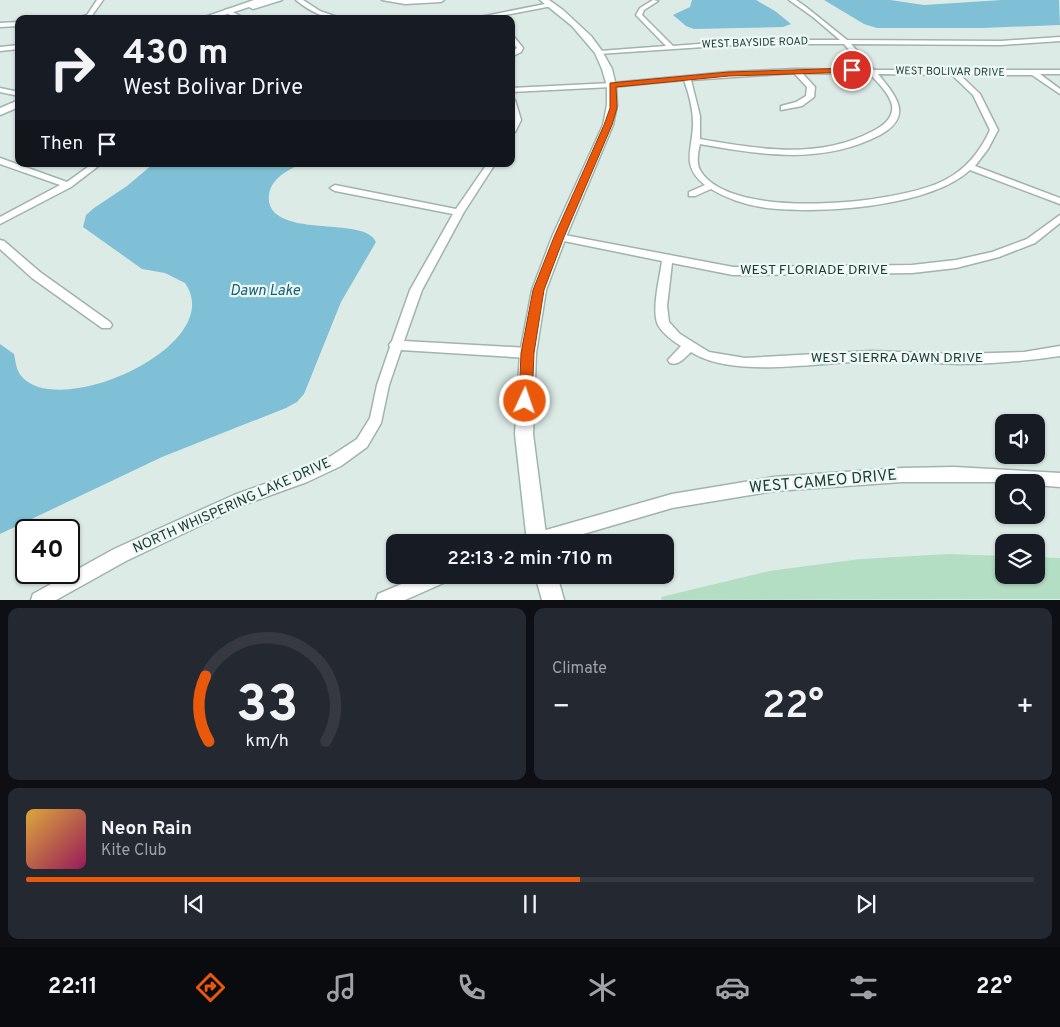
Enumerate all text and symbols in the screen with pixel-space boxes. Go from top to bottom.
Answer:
text: 430 m [123,32,228,76]
street label: WEST BAYSIDE ROAD [701,34,809,52]
icon: right [40,35,105,100]
pin [831,49,873,91]
icon: arrive [838,56,866,84]
street label: WEST BOLIVAR DRIVE [895,64,1005,80]
text: West Bolivar Drive [123,75,303,102]
icon: arrive [93,130,121,158]
text: Then [40,132,83,156]
street label: WEST FLORIADE DRIVE [740,262,888,279]
water label: Dawn Lake [230,282,300,301]
street label: WEST SIERRA DAWN DRIVE [811,350,983,367]
position arrow [498,374,550,426]
map controls [995,414,1045,584]
button: sound [995,414,1045,464]
street label: NORTH WHISPERING LAKE DRIVE [130,455,334,557]
street label: WEST CAMEO DRIVE [748,466,898,498]
button: search [995,474,1045,524]
speed limit sign: 40 [15,519,80,584]
button: layers [995,534,1045,584]
text: 22:13 · 2 min · 710 m [447,547,613,571]
text: Climate [552,659,607,679]
text: 33 [236,674,298,740]
text: 22° [762,683,824,732]
text: − [552,690,570,726]
text: + [1016,690,1034,726]
text: km/h [245,730,289,753]
text: Neon Rain [101,817,192,841]
text: Kite Club [101,841,166,861]
icon: previous [180,890,208,918]
icon: pause [516,890,544,918]
icon: next [852,890,880,918]
icon: directions [193,970,228,1005]
icon: music [324,970,359,1005]
icon: phone [454,970,489,1005]
icon: climate [585,970,620,1005]
icon: car [715,970,750,1005]
icon: filters [846,970,881,1005]
text: 22:11 [48,974,98,1001]
text: 22° [976,974,1012,1001]

